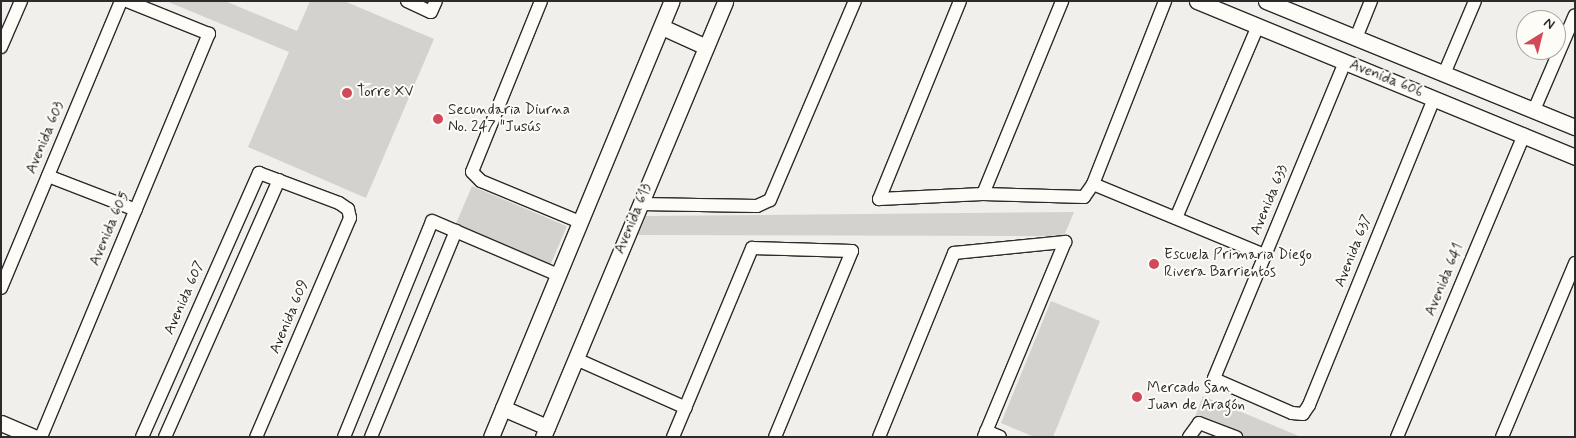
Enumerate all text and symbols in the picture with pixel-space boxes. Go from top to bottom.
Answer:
north arrow [1516,10,1566,60]
text: N [1540,14,1558,34]
street label: Avenida 606 [1347,56,1425,102]
place label: Torre XV [357,84,414,102]
marker: Torre XV [341,87,353,99]
street label: Avenida 603 [23,99,69,177]
place label: Secundaria Diurna No. 247 "Jusús [448,101,570,136]
marker: Secundaria Diurna No. 247 "Jusús [432,113,444,125]
street label: Avenida 633 [1247,162,1293,238]
street label: Avenida 613 [611,181,657,257]
street label: Avenida 605 [86,189,134,269]
street label: Avenida 637 [1331,212,1377,290]
street label: Avenida 641 [1422,241,1468,319]
place label: Escuela Primaria Diego Rivera Barrientos [1164,246,1310,281]
street label: Avenida 607 [161,258,209,338]
marker: Escuela Primaria Diego Rivera Barrientos [1148,258,1160,270]
street label: Avenida 609 [266,277,314,357]
place label: Mercado San Juan de Aragón [1147,379,1245,414]
marker: Mercado San Juan de Aragón [1131,391,1143,403]

